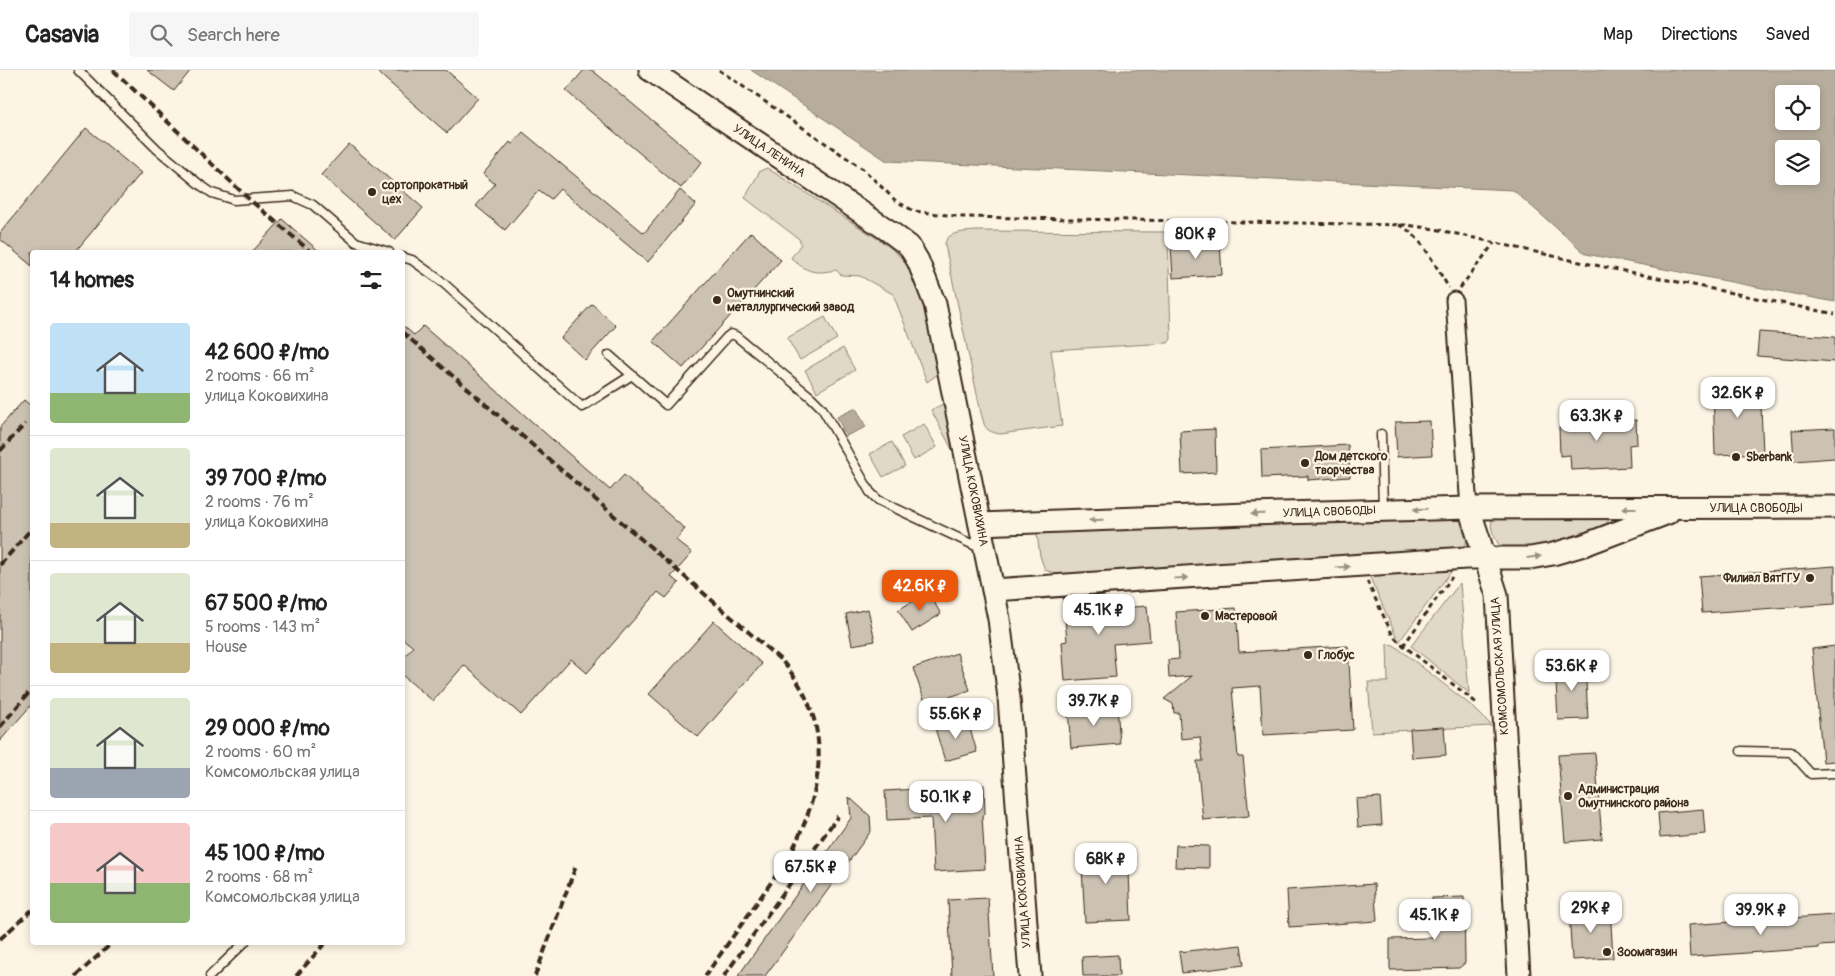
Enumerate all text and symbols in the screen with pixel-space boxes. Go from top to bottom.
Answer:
search box [129,12,479,57]
text: Casavia [25,20,99,49]
icon: search [147,21,175,49]
text: Search here [187,23,280,47]
text: Map [1603,23,1633,46]
text: Directions [1661,23,1737,46]
text: Saved [1765,23,1810,46]
map controls [1775,85,1820,185]
button: locate [1775,85,1820,130]
street label: УЛИЦА ЛЕНИНА [730,121,808,181]
button: layers [1775,140,1820,185]
place label: сортопрокатный цех [381,178,468,207]
marker: сортопрокатный цех [366,186,378,198]
pin: 80K ₽ [1161,218,1231,260]
text: 80K ₽ [1175,224,1217,244]
icon: filters [357,266,385,294]
text: 14 homes [50,267,134,294]
place label: Омутнинский металлургический завод [727,286,855,315]
marker: Омутнинский металлургический завод [711,294,723,306]
text: 42 600 ₽/mo [205,339,329,366]
icon: home [90,343,150,403]
text: 2 rooms · 66 m² [205,366,315,386]
pin: 32.6K ₽ [1692,376,1784,419]
text: 32.6K ₽ [1711,383,1765,403]
text: улица Коковихина [205,386,329,406]
pin: 63.3K ₽ [1551,400,1643,442]
text: 63.3K ₽ [1570,406,1624,426]
street label: УЛИЦА КОКОВИХИНА [955,434,991,548]
place label: Дом детского творчества [1314,449,1388,478]
place label: Sberbank [1746,450,1793,465]
marker: Sberbank [1730,451,1742,463]
marker: Дом детского творчества [1299,457,1311,469]
text: 39 700 ₽/mo [205,465,327,492]
icon: home [90,468,150,528]
text: 2 rooms · 76 m² [205,492,314,512]
street label: УЛИЦА СВОБОДЫ [1710,501,1803,516]
street label: УЛИЦА СВОБОДЫ [1282,503,1376,521]
one-way arrow [1621,504,1637,512]
one-way arrow [1412,506,1428,514]
one-way arrow [1250,510,1266,518]
text: улица Коковихина [205,512,329,532]
one-way arrow [1087,516,1103,524]
one-way arrow [1526,553,1542,561]
one-way arrow [1335,562,1351,570]
pin: 42.6K ₽ [874,570,966,612]
place label: Филиал ВятГГУ [1722,571,1801,586]
marker: Филиал ВятГГУ [1804,572,1816,584]
one-way arrow [1173,573,1189,581]
text: 42.6K ₽ [893,576,947,596]
text: 67 500 ₽/mo [205,590,327,617]
icon: home [90,593,150,653]
pin: 45.1K ₽ [1053,594,1145,636]
street label: КОМСОМОЛЬСКАЯ УЛИЦА [1488,596,1512,736]
text: 45.1K ₽ [1074,600,1124,620]
place label: Мастеровой [1215,609,1277,624]
marker: Мастеровой [1199,610,1211,622]
text: 5 rooms · 143 m² [205,617,320,637]
text: House [205,637,247,657]
place label: Глобус [1318,648,1355,663]
marker: Глобус [1302,649,1314,661]
pin: 53.6K ₽ [1526,650,1618,692]
text: 53.6K ₽ [1545,656,1599,676]
pin: 39.7K ₽ [1048,684,1140,727]
text: 39.7K ₽ [1068,691,1120,711]
pin: 55.6K ₽ [910,698,1002,740]
text: 55.6K ₽ [930,704,982,724]
text: 29 000 ₽/mo [205,715,330,742]
icon: home [90,718,150,778]
text: 2 rooms · 60 m² [205,742,316,762]
text: Комсомольская улица [205,762,360,782]
pin: 50.1K ₽ [900,780,992,823]
place label: Администрация Омутнинского района [1578,782,1689,811]
text: 50.1K ₽ [920,787,972,807]
marker: Администрация Омутнинского района [1562,790,1574,802]
street label: УЛИЦА КОКОВИХИНА [1012,835,1034,949]
text: 45 100 ₽/mo [205,840,325,867]
pin: 68K ₽ [1071,842,1141,885]
icon: home [90,843,150,903]
text: 68K ₽ [1086,849,1126,869]
pin: 67.5K ₽ [765,850,857,893]
text: 67.5K ₽ [785,857,837,877]
text: 2 rooms · 68 m² [205,867,313,887]
text: Комсомольская улица [205,887,360,907]
pin: 29K ₽ [1556,892,1626,934]
pin: 39.9K ₽ [1715,894,1807,936]
pin: 45.1K ₽ [1389,898,1481,941]
text: 29K ₽ [1571,898,1611,918]
text: 39.9K ₽ [1735,900,1787,920]
text: 45.1K ₽ [1410,905,1460,925]
place label: Зоомагазин [1617,945,1677,960]
marker: Зоомагазин [1601,946,1613,958]

